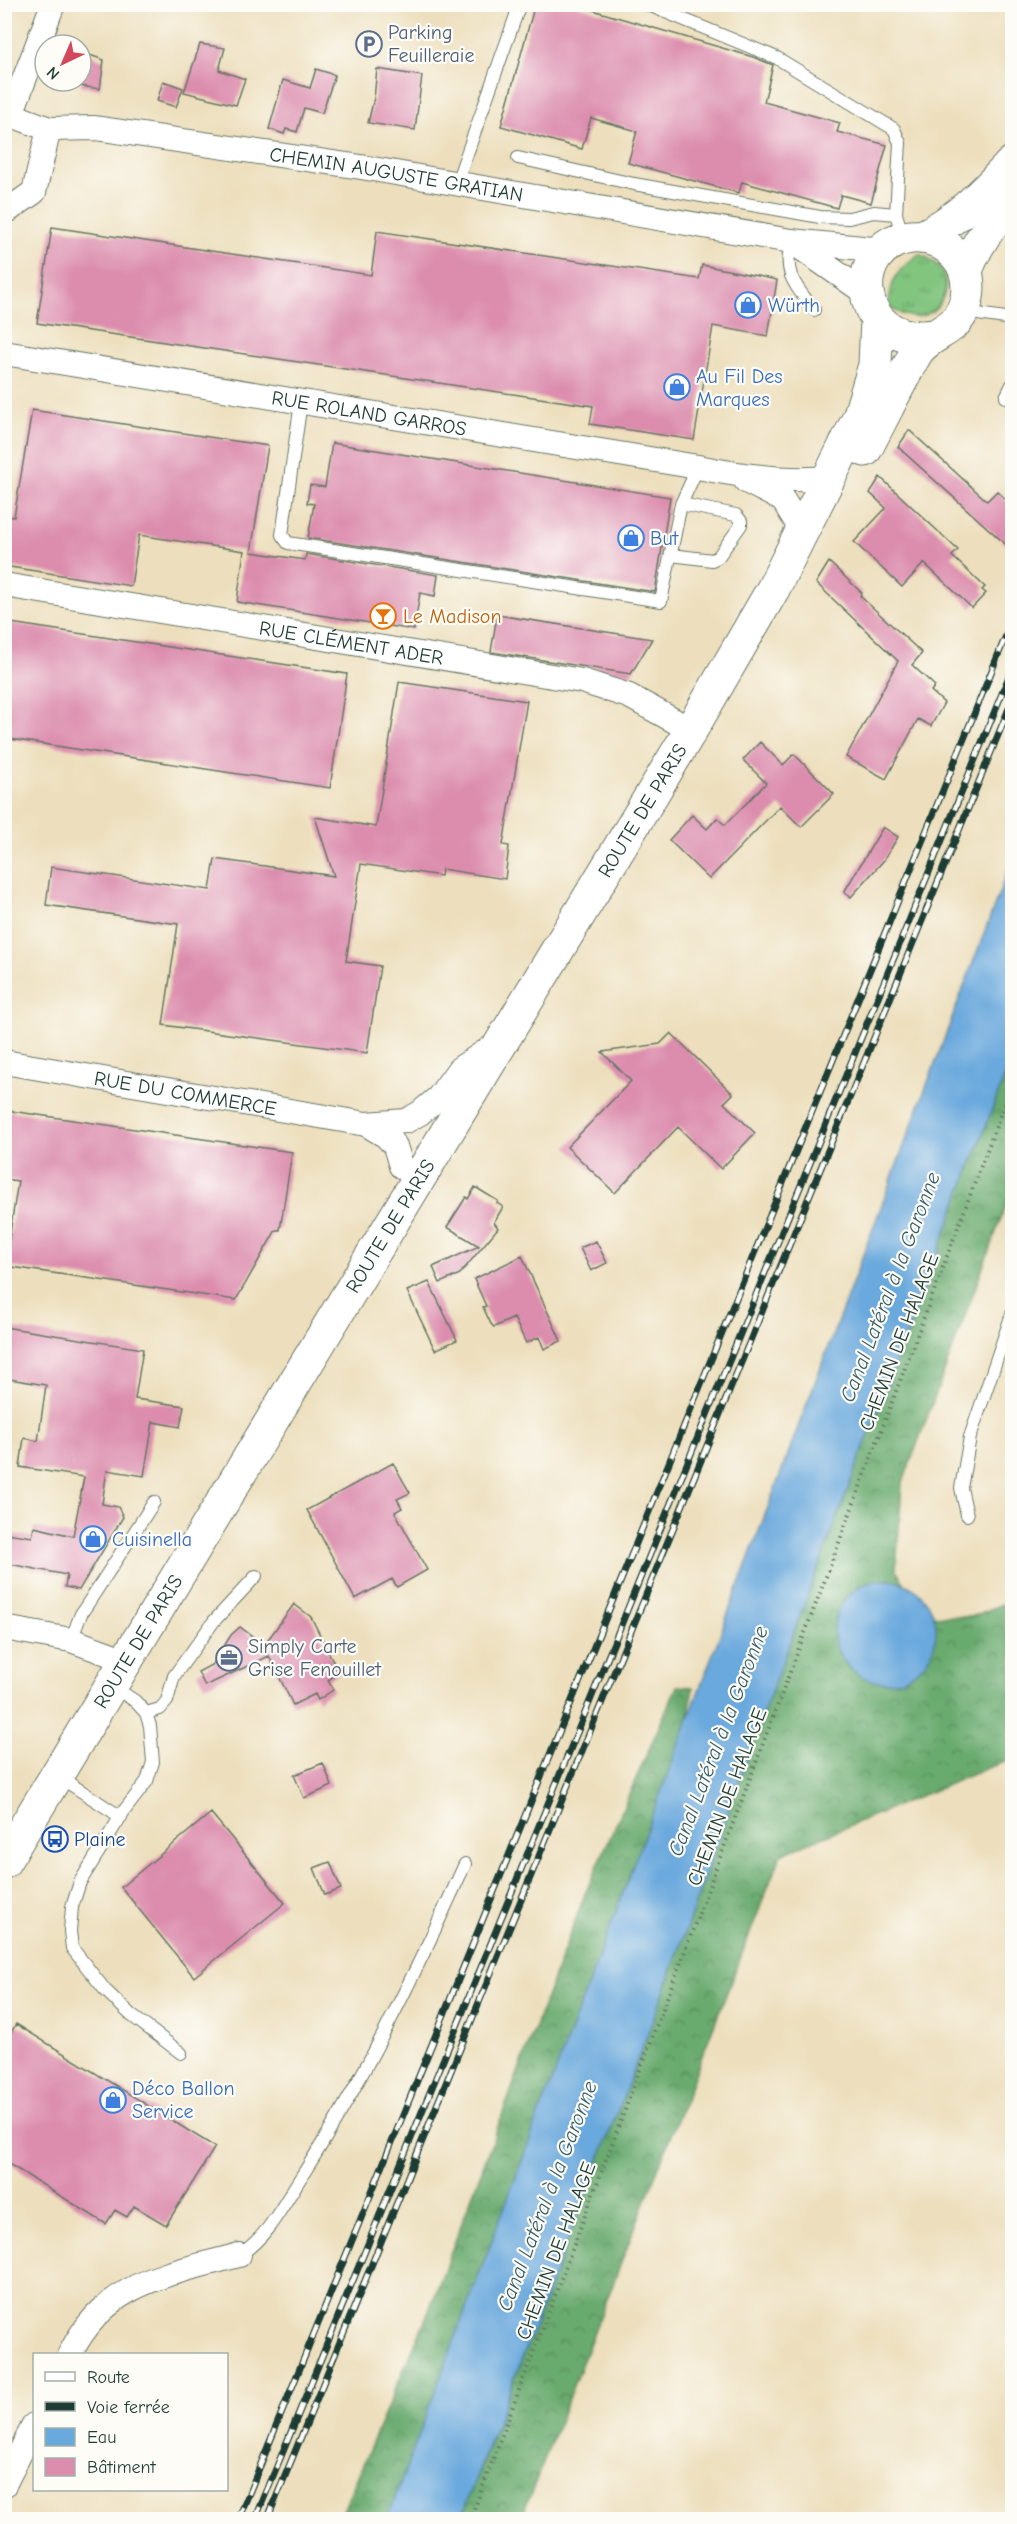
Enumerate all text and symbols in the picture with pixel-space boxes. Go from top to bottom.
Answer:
place label: Parking Feuilleraie [388,21,474,67]
parking icon: Parking Feuilleraie [354,29,384,59]
north arrow [33,33,93,93]
text: N [43,63,63,83]
street label: CHEMIN AUGUSTE GRATIAN [268,142,525,206]
shop icon: Würth [733,290,763,320]
place label: Würth [768,294,820,317]
place label: Au Fil Des Marques [696,365,783,411]
shop icon: Au Fil Des Marques [662,372,692,402]
street label: RUE ROLAND GARROS [270,386,468,440]
shop icon: But [616,523,646,553]
place label: But [650,527,680,550]
bar icon: Le Madison [368,601,398,631]
place label: Le Madison [403,605,501,628]
street label: RUE CLÉMENT ADER [258,616,445,669]
street label: ROUTE DE PARIS [593,740,691,881]
street label: RUE DU COMMERCE [92,1066,278,1120]
street label: ROUTE DE PARIS [341,1155,439,1297]
water label: Canal Latéral à la Garonne [835,1168,945,1405]
street label: CHEMIN DE HALAGE [854,1250,944,1434]
shop icon: Cuisinella [78,1524,108,1554]
place label: Cuisinella [112,1528,192,1551]
street label: ROUTE DE PARIS [89,1570,187,1712]
water label: Canal Latéral à la Garonne [663,1622,773,1859]
place label: Simply Carte Grise Fenouillet [248,1635,382,1681]
office icon: Simply Carte Grise Fenouillet [214,1643,244,1673]
street label: CHEMIN DE HALAGE [682,1705,772,1889]
bus stop icon: Plaine [40,1824,70,1854]
place label: Plaine [74,1828,126,1851]
place label: Déco Ballon Service [132,2077,235,2123]
water label: Canal Latéral à la Garonne [492,2077,602,2314]
shop icon: Déco Ballon Service [98,2085,128,2115]
street label: CHEMIN DE HALAGE [511,2159,601,2343]
legend [33,2353,228,2491]
text: Route [87,2367,130,2388]
text: Voie ferrée [87,2397,170,2418]
text: Eau [87,2427,116,2448]
text: Bâtiment [87,2457,157,2478]

